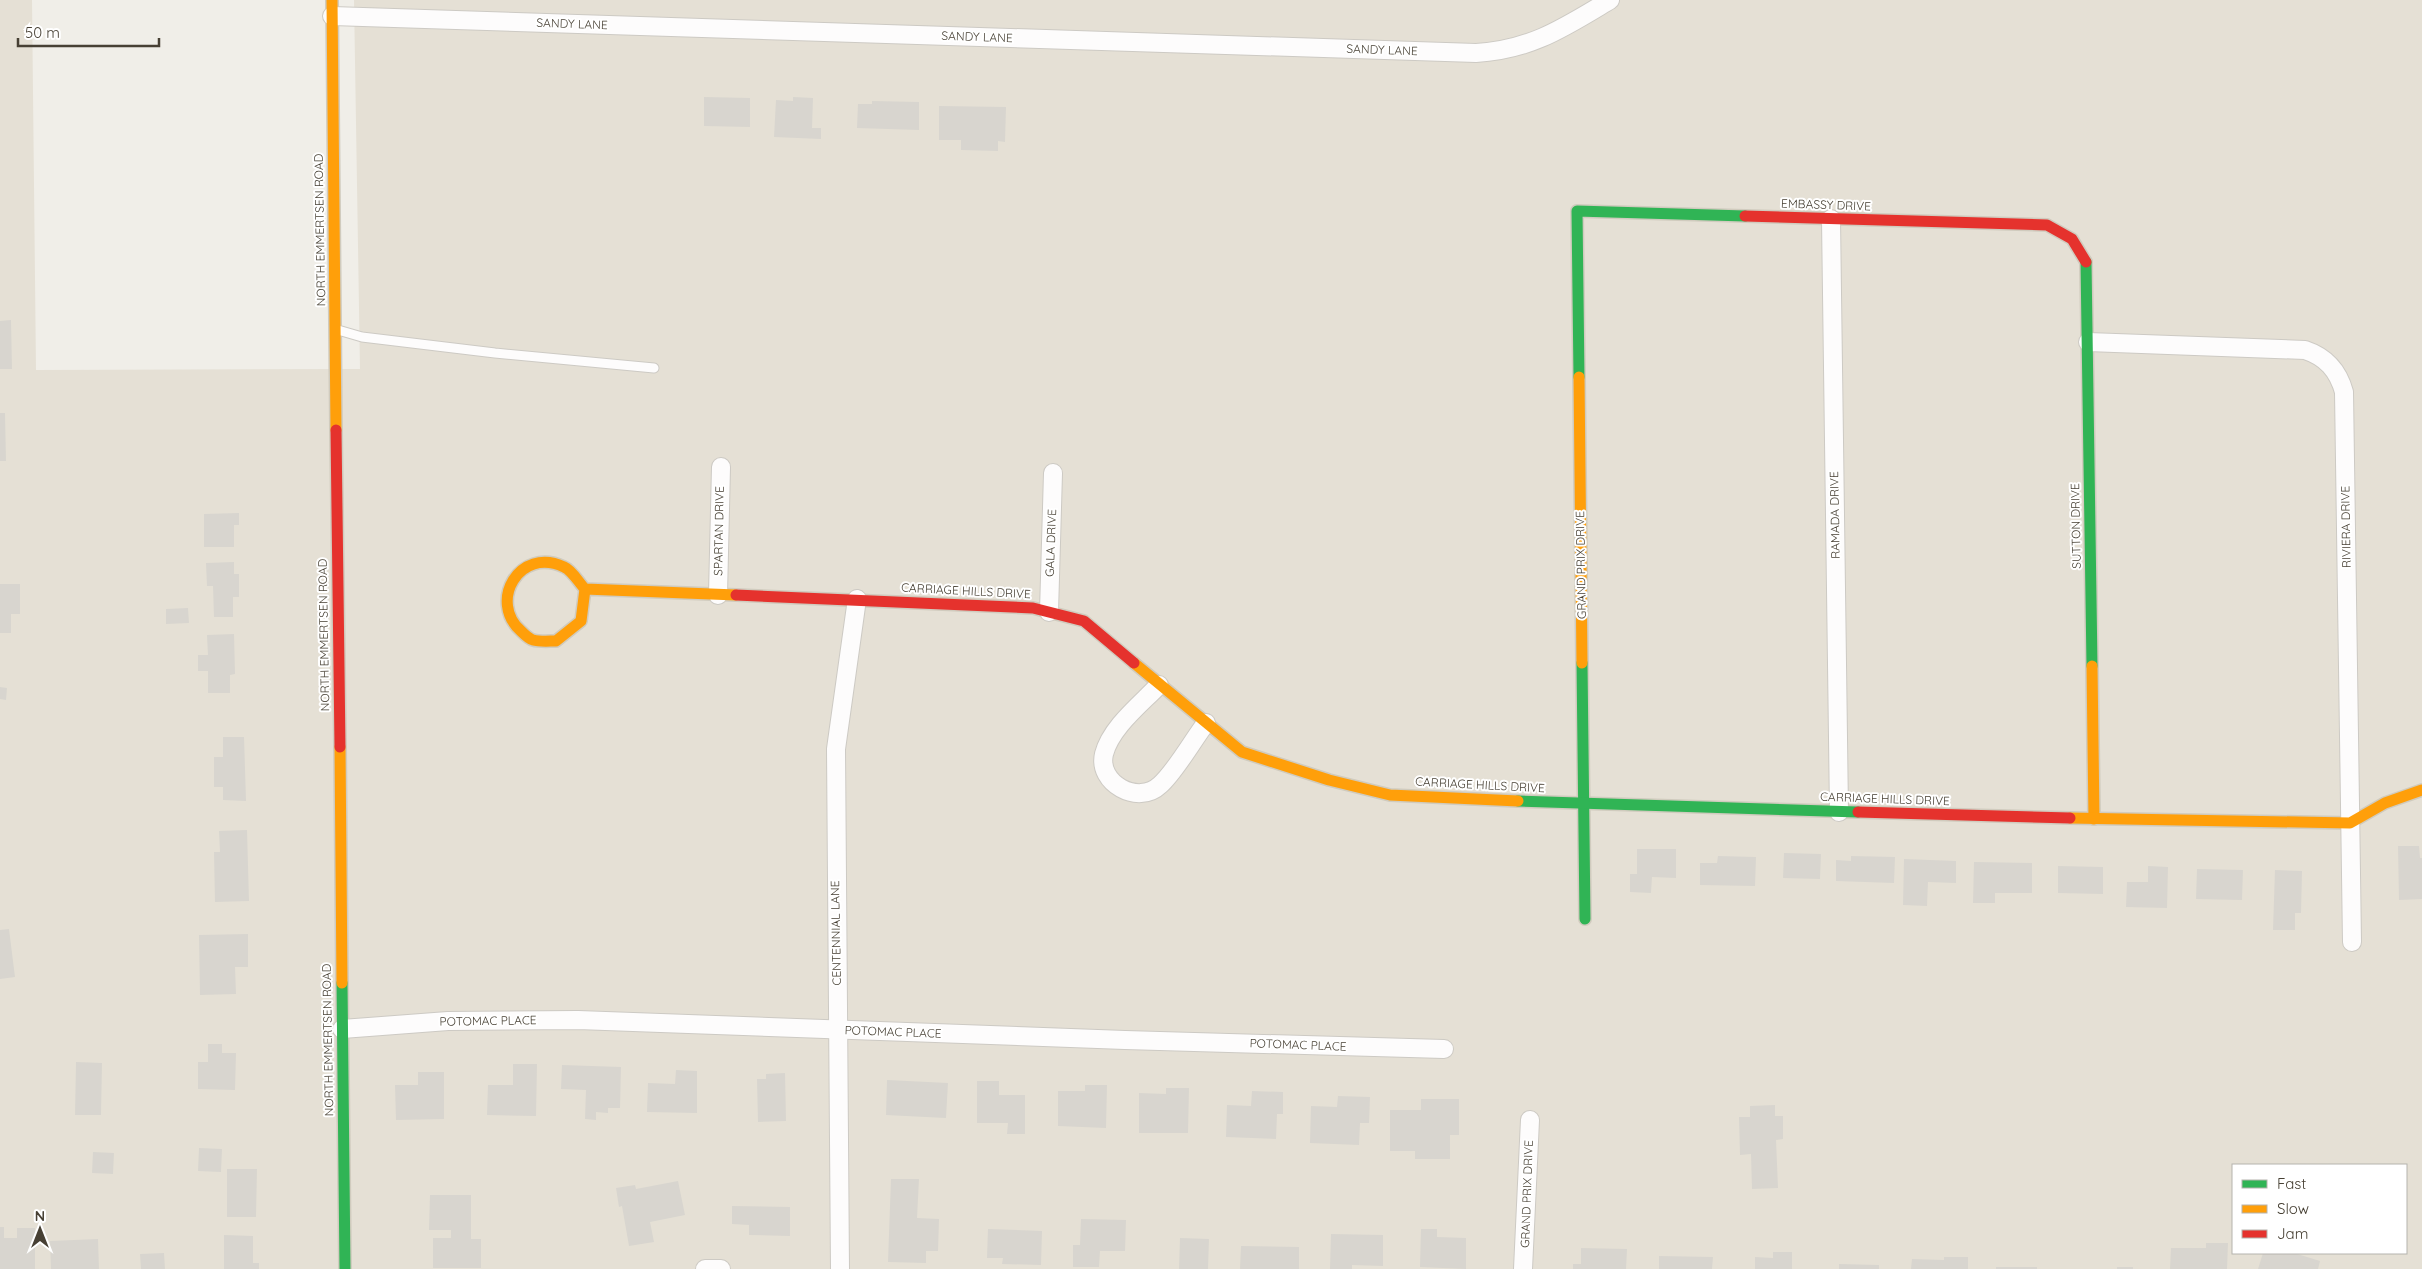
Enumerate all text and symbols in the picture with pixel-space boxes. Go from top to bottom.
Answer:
scale bar [18,15,159,47]
street label: SANDY LANE [536,15,608,32]
text: 50 m [25,23,60,42]
street label: SANDY LANE [941,28,1013,45]
street label: SANDY LANE [1346,41,1418,58]
street label: NORTH EMMERTSEN ROAD [311,153,328,306]
street label: EMBASSY DRIVE [1781,195,1871,214]
street label: RAMADA DRIVE [1826,471,1843,559]
street label: SUTTON DRIVE [2067,483,2084,569]
street label: SPARTAN DRIVE [710,486,727,576]
street label: RIVIERA DRIVE [2337,486,2354,568]
street label: GALA DRIVE [1042,509,1059,577]
street label: GRAND PRIX DRIVE [1572,511,1589,619]
street label: NORTH EMMERTSEN ROAD [315,558,332,711]
street label: CARRIAGE HILLS DRIVE [901,580,1031,601]
street label: CARRIAGE HILLS DRIVE [1415,774,1545,795]
street label: CARRIAGE HILLS DRIVE [1820,789,1950,808]
street label: CENTENNIAL LANE [827,880,844,986]
street label: NORTH EMMERTSEN ROAD [319,963,336,1116]
street label: POTOMAC PLACE [439,1012,537,1029]
street label: POTOMAC PLACE [844,1022,942,1041]
street label: POTOMAC PLACE [1249,1035,1347,1054]
street label: GRAND PRIX DRIVE [1517,1140,1536,1248]
legend [2232,1164,2407,1254]
text: Fast [2277,1174,2306,1193]
text: Slow [2277,1199,2309,1218]
north arrow [15,1204,65,1254]
text: N [35,1207,45,1225]
text: Jam [2277,1224,2308,1243]

